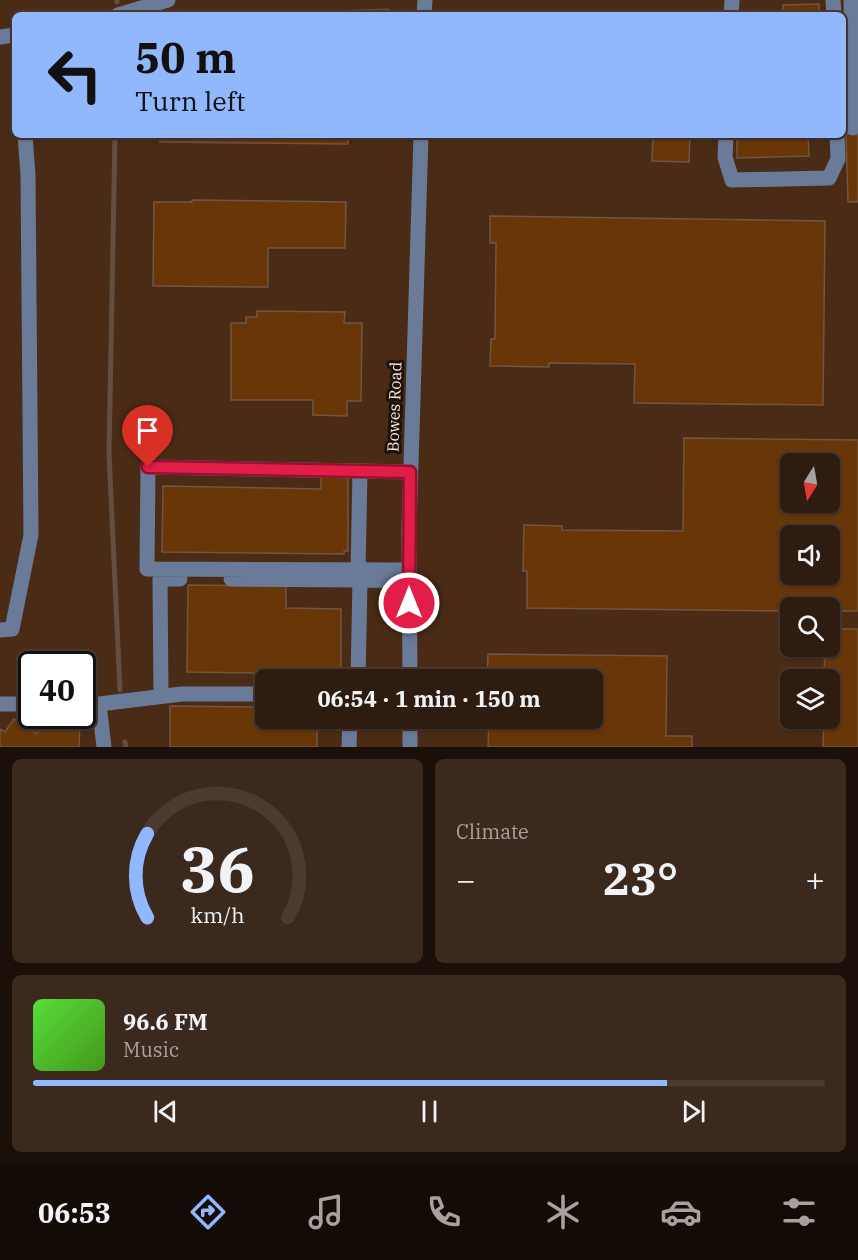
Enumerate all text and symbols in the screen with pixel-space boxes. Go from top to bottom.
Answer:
text: 50 m [135,30,236,85]
icon: left [36,36,114,114]
text: Turn left [135,83,246,118]
street label: Bowes Road [382,361,406,452]
pin [122,405,173,467]
icon: arrive [131,414,164,447]
north arrow [780,453,840,513]
map controls [780,453,840,729]
button: sound [780,525,840,585]
position arrow [377,571,441,635]
button: search [780,597,840,657]
speed limit sign: 40 [18,651,96,729]
button: layers [780,669,840,729]
text: 06:54 · 1 min · 150 m [317,684,541,713]
text: Climate [456,818,529,845]
text: 36 [180,828,255,909]
text: 23° [603,849,678,907]
text: − [456,858,476,901]
text: + [805,858,825,901]
text: km/h [190,901,245,929]
text: 96.6 FM [123,1007,208,1036]
text: Music [123,1036,179,1063]
icon: previous [149,1095,182,1128]
icon: pause [413,1095,446,1128]
icon: next [677,1095,710,1128]
icon: directions [187,1191,229,1233]
icon: music [305,1191,347,1233]
icon: phone [423,1191,465,1233]
icon: climate [542,1191,584,1233]
icon: car [660,1191,702,1233]
icon: filters [778,1191,820,1233]
text: 06:53 [38,1195,111,1230]

